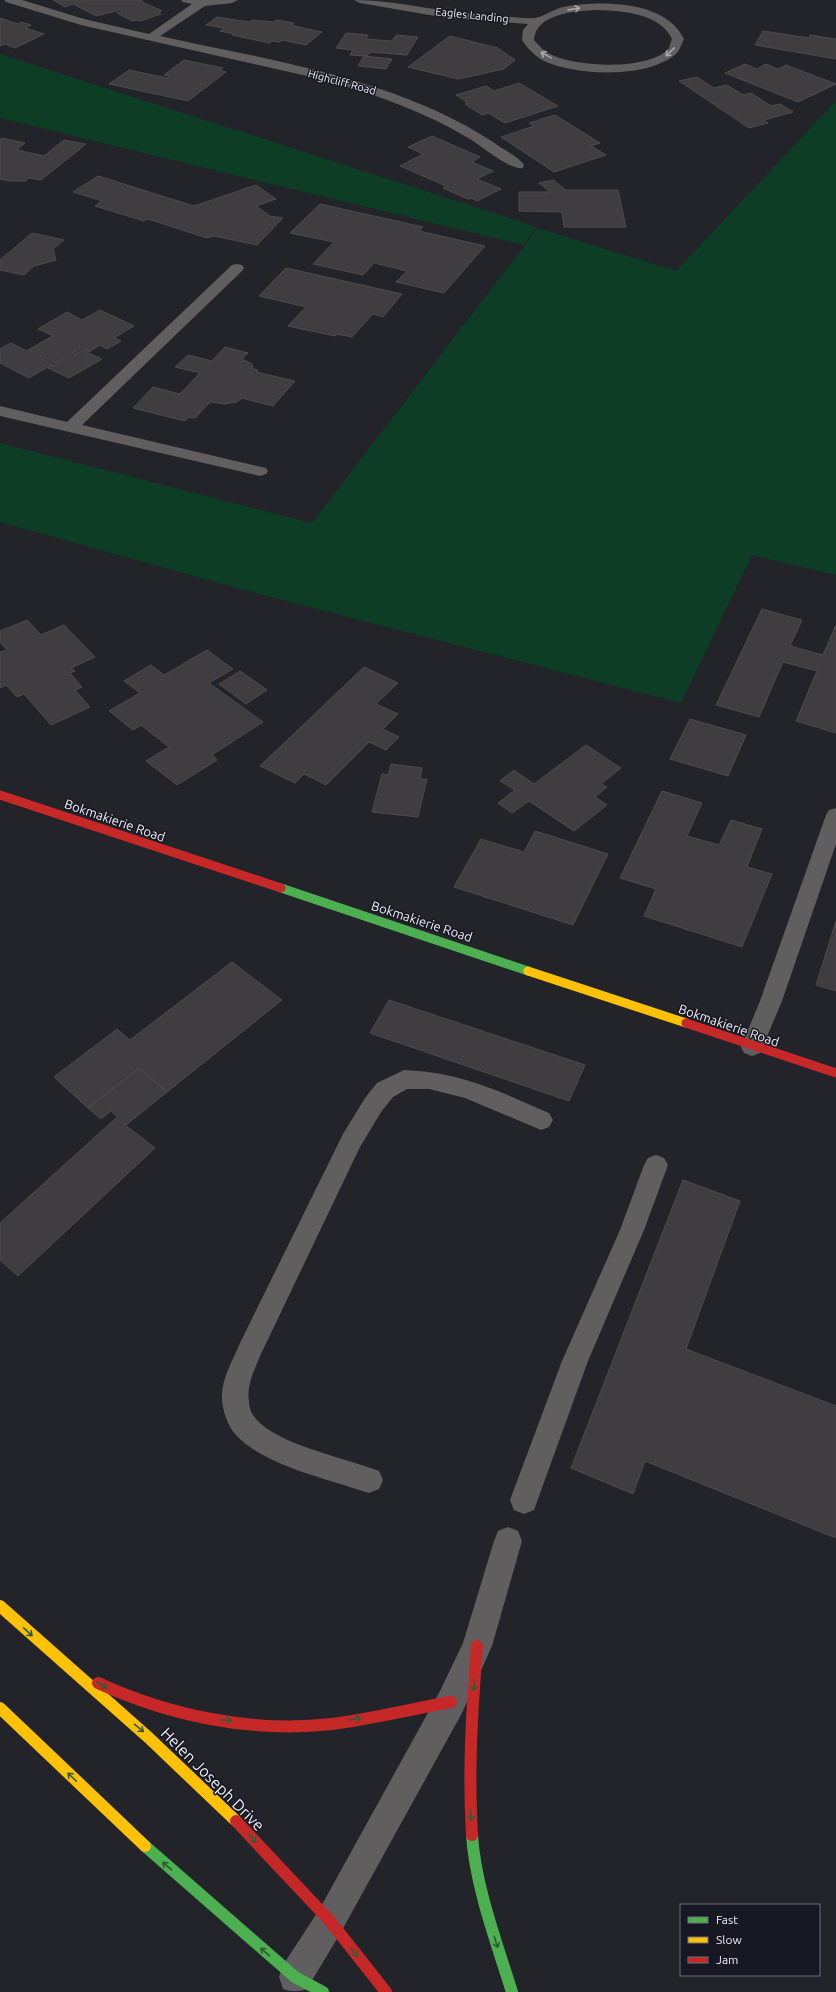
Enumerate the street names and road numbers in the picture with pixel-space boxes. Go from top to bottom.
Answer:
street label: Eagles Landing [435,5,509,25]
street label: Highcliff Road [307,67,377,97]
street label: Bokmakierie Road [63,796,167,844]
street label: Bokmakierie Road [370,898,474,944]
street label: Bokmakierie Road [677,1001,781,1049]
street label: Helen Joseph Drive [158,1724,268,1834]

